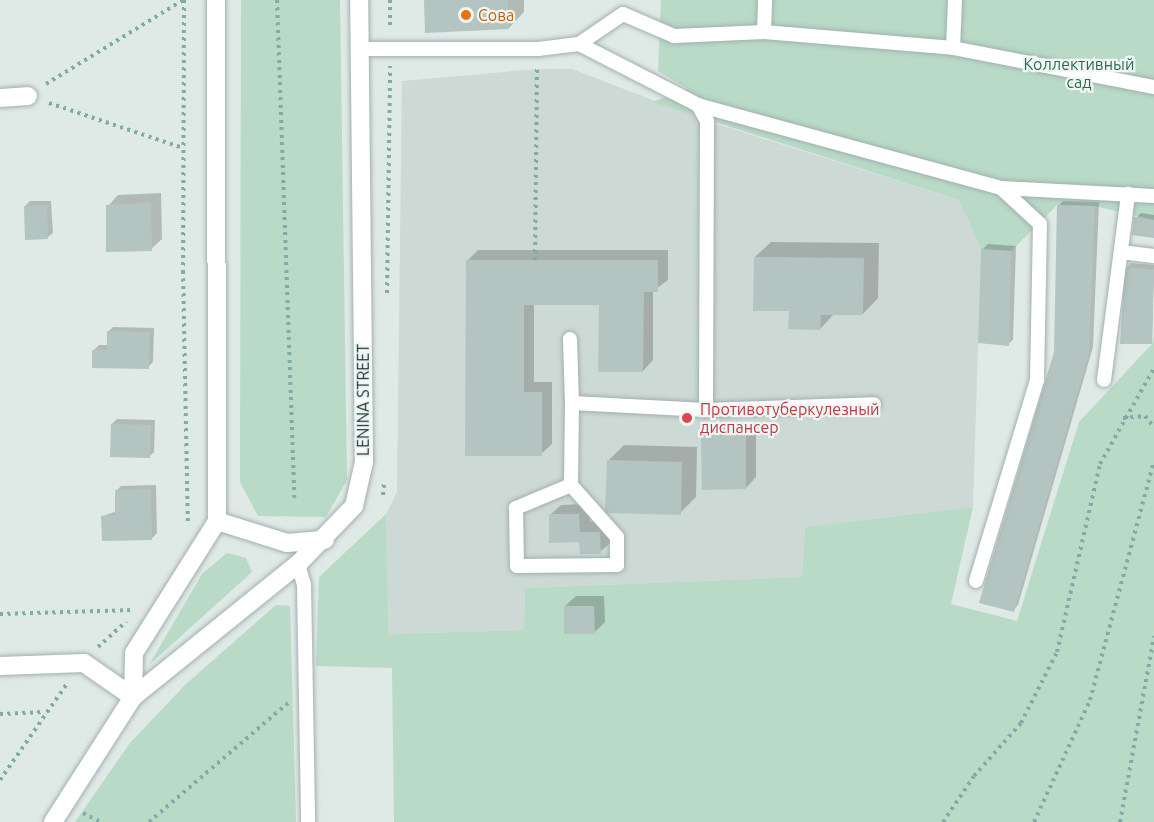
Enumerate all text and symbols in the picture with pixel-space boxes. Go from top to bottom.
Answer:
place label: Сова [478,5,514,25]
marker: Сова [459,8,473,22]
park label: Коллективный сад [1024,54,1134,92]
street label: LENINA STREET [353,344,373,456]
place label: Противотуберкулезный диспансер [700,399,880,437]
marker: Противотуберкулезный диспансер [678,409,696,427]

